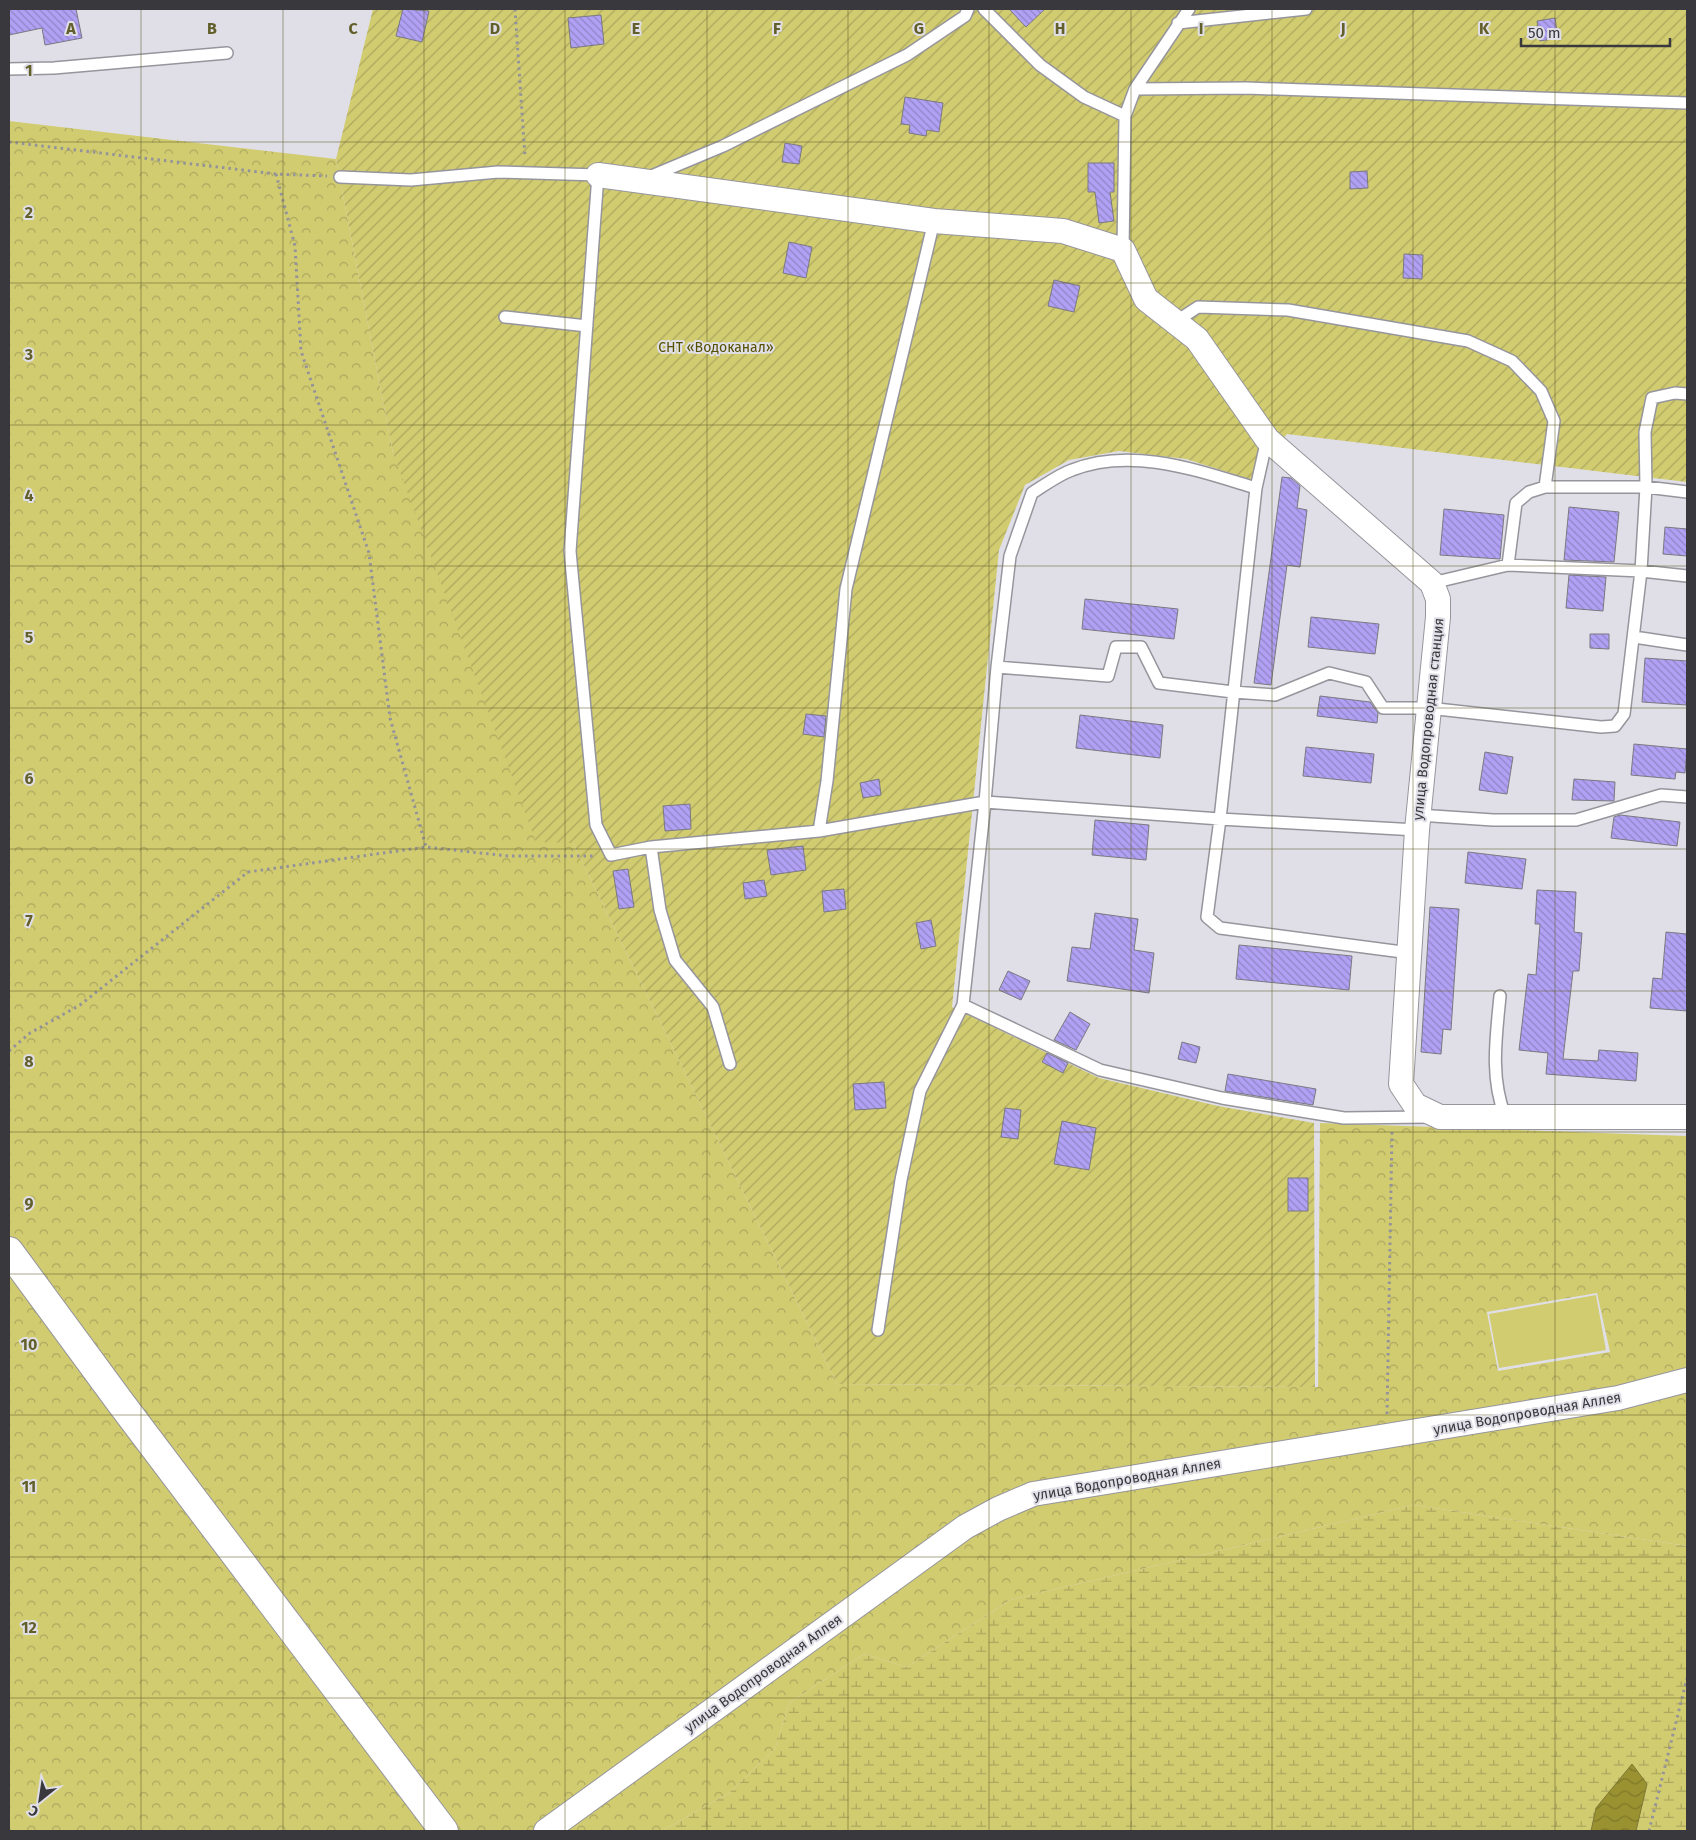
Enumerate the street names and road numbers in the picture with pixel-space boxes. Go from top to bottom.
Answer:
street label: улица Водопроводная станция [1409,617,1448,821]
street label: улица Водопроводная Аллея [1432,1389,1622,1438]
street label: улица Водопроводная Аллея [1032,1455,1222,1504]
street label: улица Водопроводная Аллея [681,1611,845,1736]

